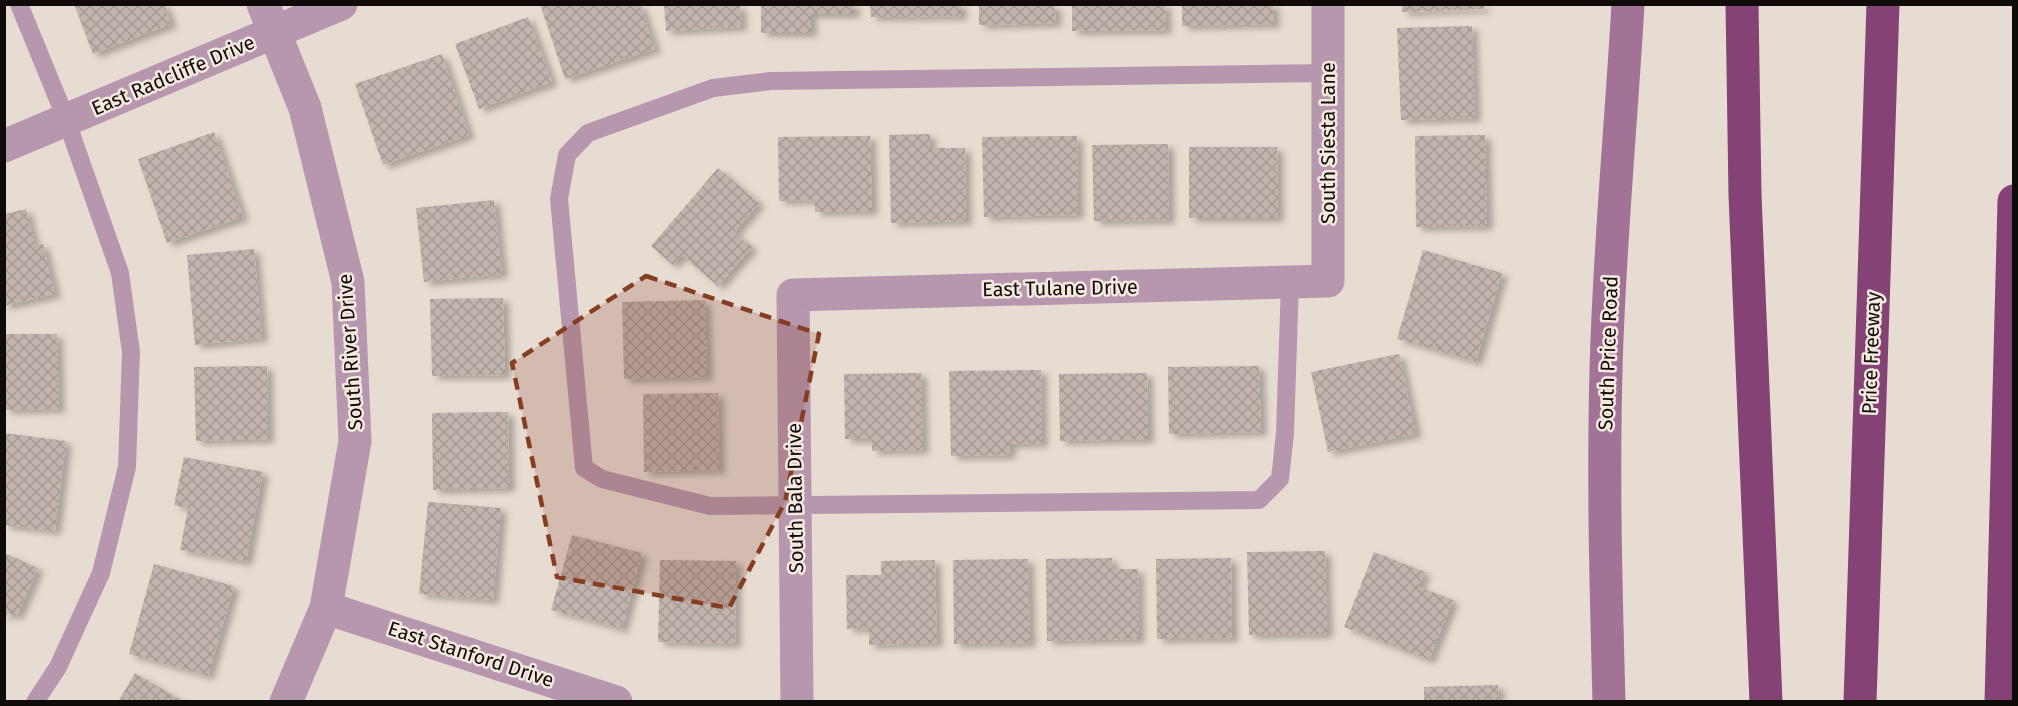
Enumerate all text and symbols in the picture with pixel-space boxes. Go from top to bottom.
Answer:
street label: East Radcliffe Drive [88,30,258,120]
street label: South Siesta Lane [1316,62,1340,224]
street label: South River Drive [333,273,367,431]
street label: East Tulane Drive [982,275,1138,301]
street label: South Price Road [1593,275,1623,431]
street label: Price Freeway [1857,291,1885,415]
street label: South Bala Drive [782,423,808,573]
street label: East Stanford Drive [385,616,557,692]

